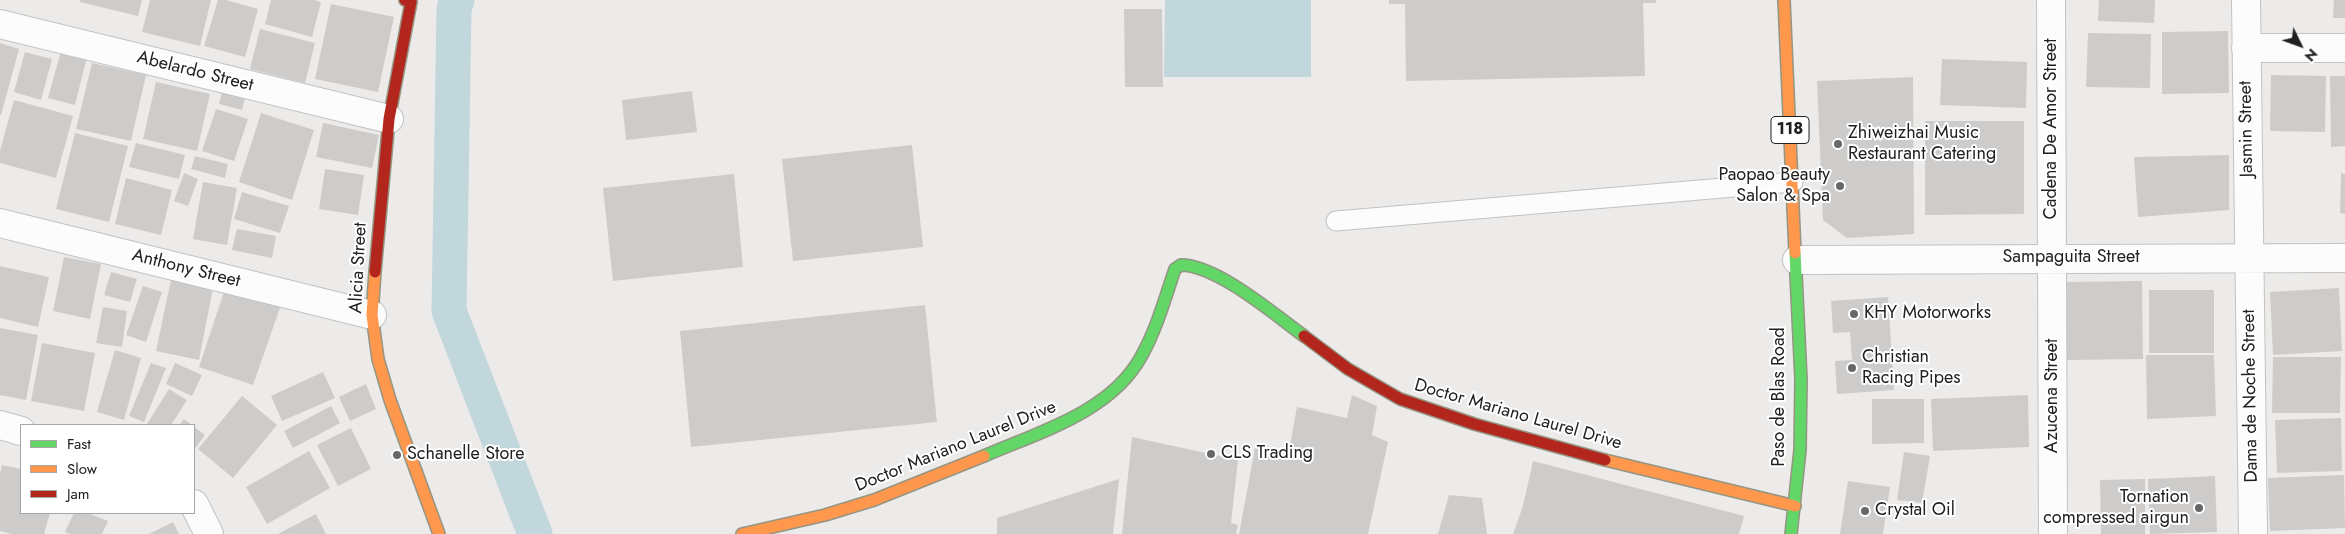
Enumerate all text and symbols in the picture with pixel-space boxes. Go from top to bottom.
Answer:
north arrow [2275,20,2325,70]
street label: Cadena De Amor Street [2041,38,2063,220]
text: N [2300,44,2322,66]
street label: Abelardo Street [135,47,255,97]
street label: Jasmin Street [2235,80,2259,178]
road number: 118 [1771,116,1809,144]
place label: Zhiweizhai Music Restaurant Catering [1848,123,1996,166]
marker: Zhiweizhai Music Restaurant Catering [1832,138,1844,150]
place label: Paopao Beauty Salon & Spa [1718,165,1830,208]
marker: Paopao Beauty Salon & Spa [1834,180,1846,192]
street label: Alicia Street [346,222,372,314]
street label: Anthony Street [130,245,242,293]
street label: Sampaguita Street [2002,247,2140,269]
place label: KHY Motorworks [1864,303,1991,325]
marker: KHY Motorworks [1848,308,1860,320]
street label: Dama de Noche Street [2239,309,2263,483]
street label: Paso de Blas Road [1769,327,1791,467]
street label: Azucena Street [2042,339,2064,453]
place label: Christian Racing Pipes [1862,347,1960,389]
marker: Christian Racing Pipes [1846,362,1858,374]
street label: Doctor Mariano Laurel Drive [1412,375,1624,455]
street label: Doctor Mariano Laurel Drive [852,397,1060,497]
legend [20,424,195,514]
text: Fast [67,433,91,455]
place label: CLS Trading [1221,443,1313,465]
place label: Schanelle Store [407,444,524,466]
marker: CLS Trading [1205,448,1217,460]
marker: Schanelle Store [391,449,403,461]
text: Slow [67,458,97,480]
text: Jam [67,483,90,505]
place label: Tornation compressed airgun [2043,487,2189,530]
place label: Crystal Oil [1875,500,1955,522]
marker: Tornation compressed airgun [2193,502,2205,514]
marker: Crystal Oil [1859,505,1871,517]

